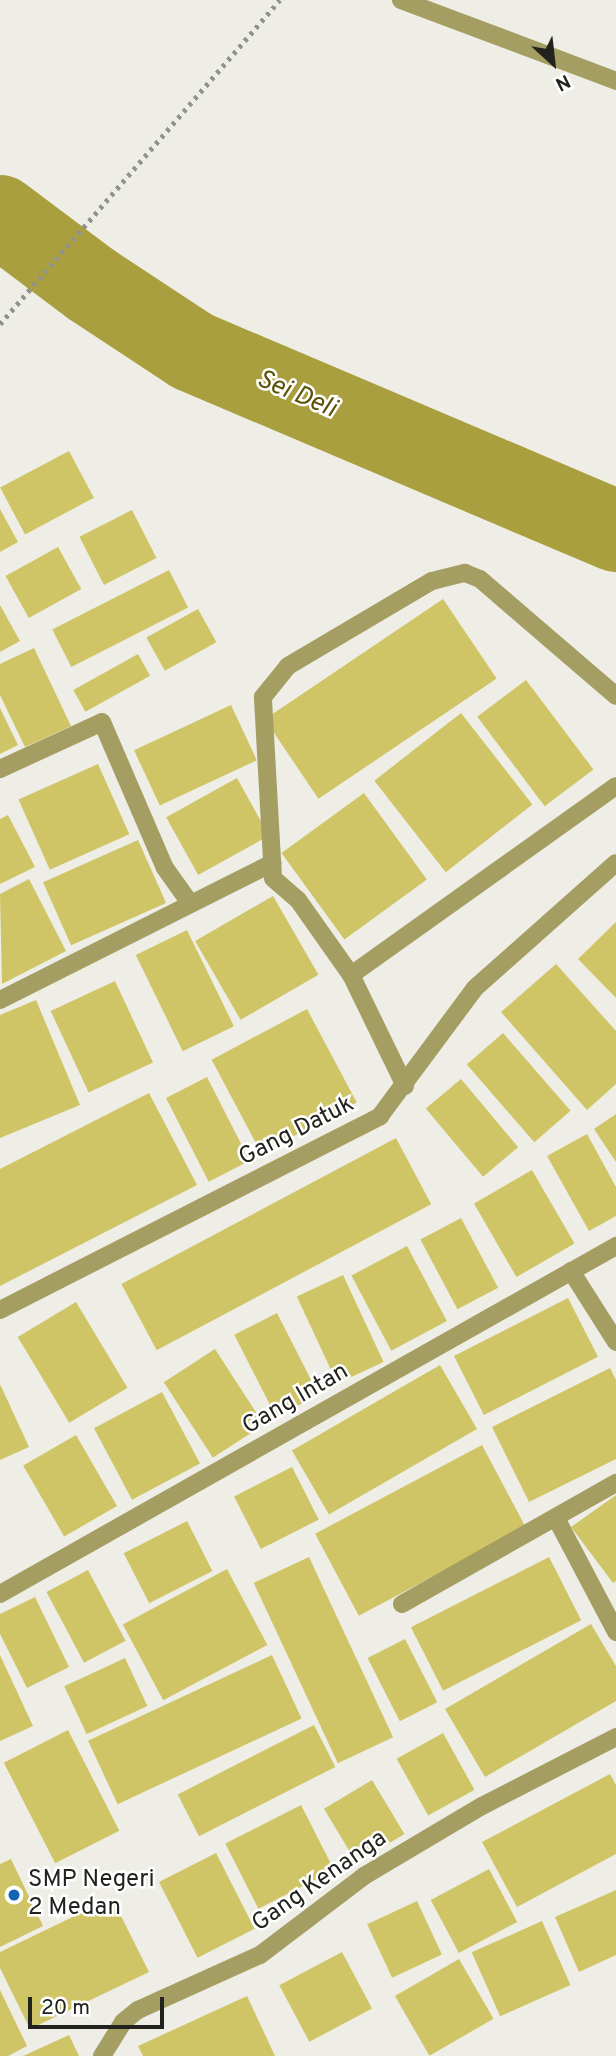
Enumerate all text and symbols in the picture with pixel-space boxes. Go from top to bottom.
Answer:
north arrow [518,28,588,98]
text: N [551,68,574,96]
water label: Sei Deli [251,364,341,426]
street label: Gang Datuk [235,1091,359,1173]
street label: Gang Intan [238,1358,354,1442]
street label: Gang Kenanga [247,1825,393,1939]
place label: SMP Negeri 2 Medan [28,1867,155,1923]
marker: SMP Negeri 2 Medan [6,1887,22,1903]
scale bar [32,1982,168,2026]
text: 20 m [41,1995,90,2022]

